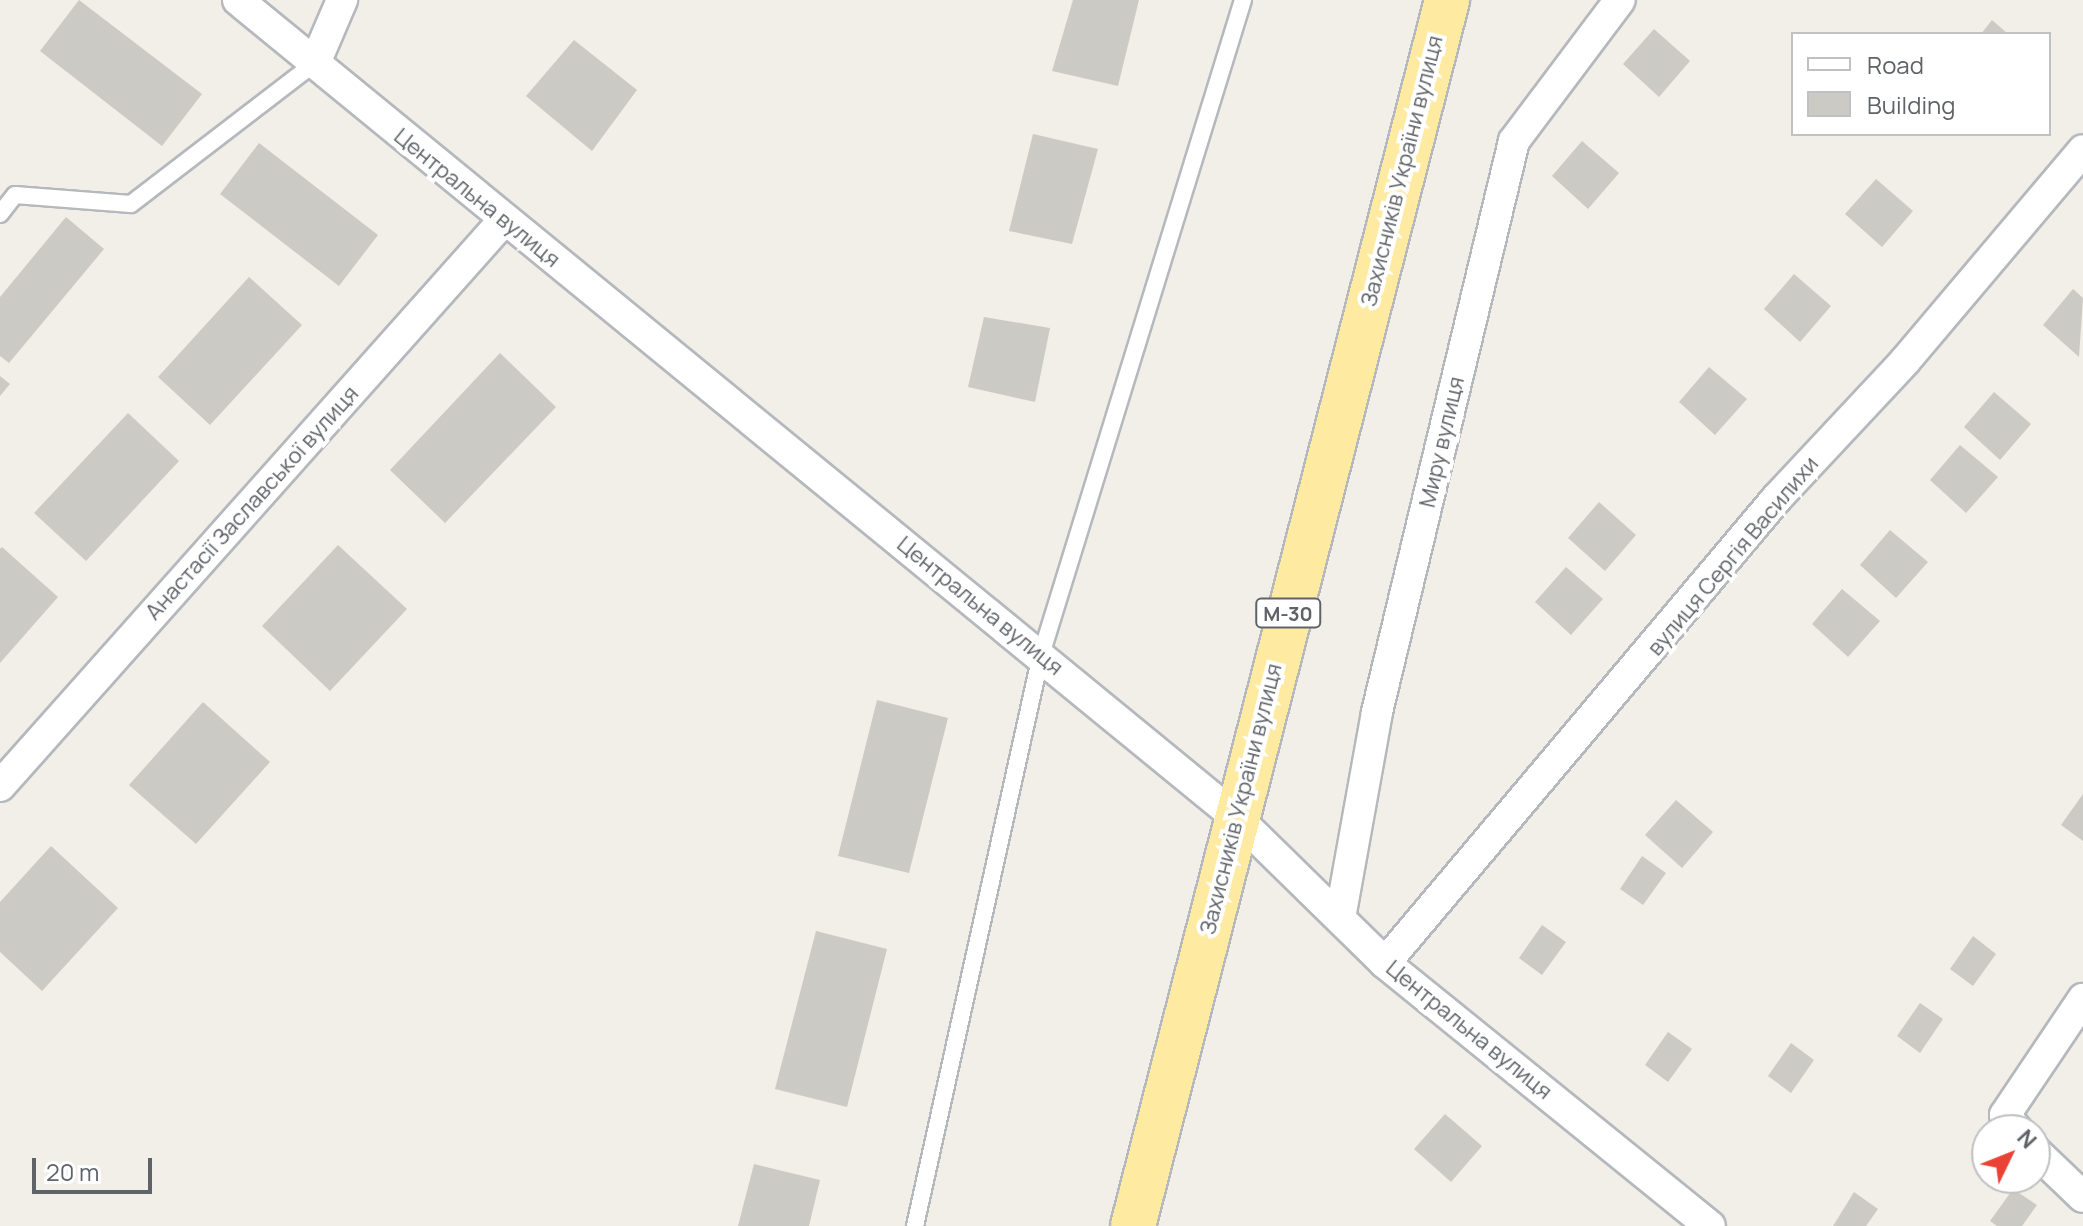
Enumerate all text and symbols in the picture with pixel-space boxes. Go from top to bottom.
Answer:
legend [1791,32,2051,136]
street label: Захисників України вулиця [1356,33,1448,309]
text: Road [1867,48,1924,81]
text: Building [1867,88,1955,121]
street label: Центральна вулиця [389,123,565,273]
street label: Миру вулиця [1414,374,1470,510]
street label: Анастасії Заславської вулиця [140,381,364,625]
street label: вулиця Сергія Василихи [1642,451,1824,661]
street label: Центральна вулиця [892,531,1068,681]
road number: М-30 [1254,597,1322,629]
street label: Захисників України вулиця [1195,661,1287,937]
street label: Центральна вулиця [1381,955,1557,1105]
north arrow [1971,1114,2051,1194]
text: N [2011,1123,2043,1155]
scale bar [36,1142,156,1192]
text: 20 m [46,1155,99,1188]

